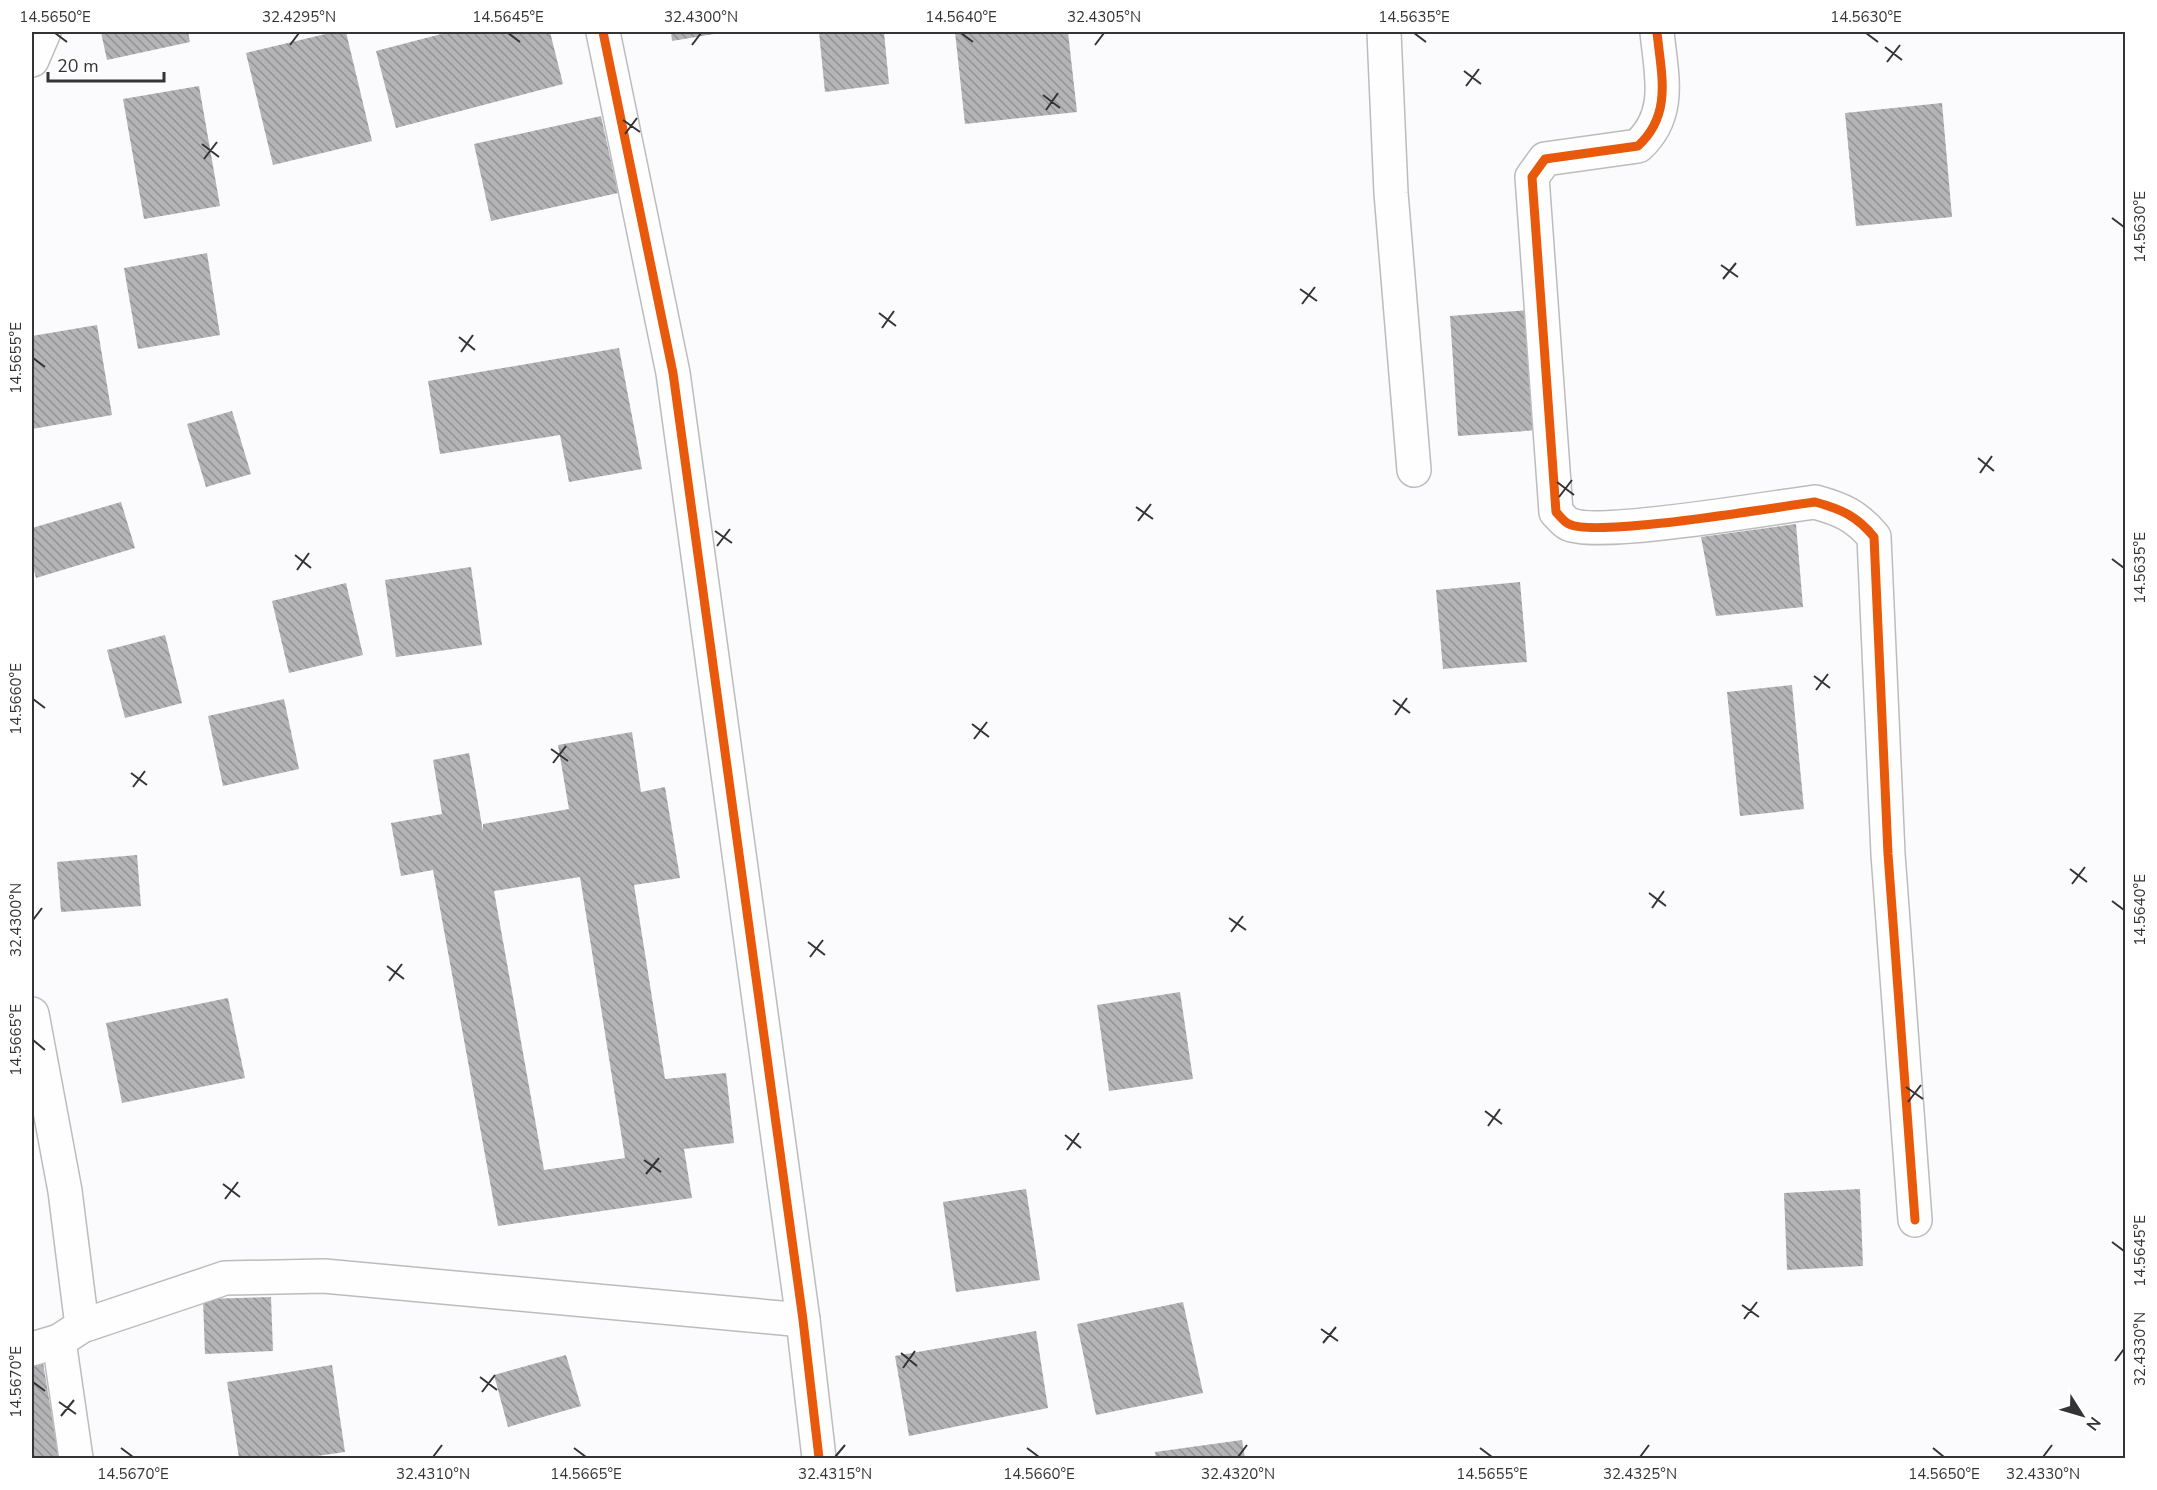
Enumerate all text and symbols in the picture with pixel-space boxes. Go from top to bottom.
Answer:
text: 14.5650°E [19,7,91,27]
text: 32.4295°N [262,7,336,27]
text: 14.5645°E [472,7,544,27]
text: 32.4300°N [664,7,738,27]
text: 14.5640°E [925,7,997,27]
text: 32.4305°N [1067,7,1141,27]
text: 14.5635°E [1378,7,1450,27]
text: 14.5630°E [1830,7,1902,27]
scale bar [48,45,164,83]
text: 20 m [57,54,99,78]
text: 14.5630°E [2130,191,2150,263]
text: 14.5655°E [6,322,26,394]
text: 14.5635°E [2130,532,2150,604]
text: 14.5660°E [6,663,26,735]
text: 14.5640°E [2130,874,2150,946]
text: 32.4300°N [6,883,26,957]
text: 14.5665°E [6,1004,26,1076]
text: 14.5645°E [2130,1215,2150,1287]
text: 32.4330°N [2130,1312,2150,1386]
text: 14.5670°E [6,1346,26,1418]
north arrow [2052,1385,2112,1445]
text: N [2081,1412,2106,1435]
text: 14.5670°E [97,1464,169,1484]
text: 32.4310°N [396,1464,470,1484]
text: 14.5665°E [550,1464,622,1484]
text: 32.4315°N [798,1464,872,1484]
text: 14.5660°E [1003,1464,1075,1484]
text: 32.4320°N [1201,1464,1275,1484]
text: 14.5655°E [1456,1464,1528,1484]
text: 32.4325°N [1603,1464,1677,1484]
text: 14.5650°E [1908,1464,1980,1484]
text: 32.4330°N [2006,1464,2080,1484]

